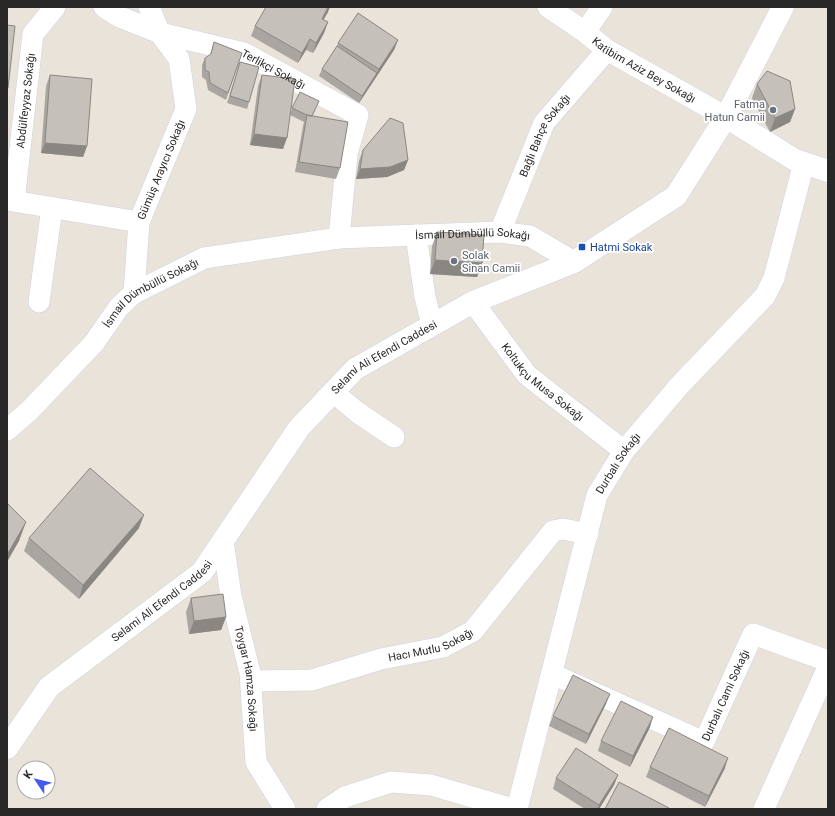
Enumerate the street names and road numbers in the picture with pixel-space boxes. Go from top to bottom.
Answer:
street label: Katibim Aziz Bey Sokağı [589,35,698,106]
street label: Terlikçi Sokağı [239,47,308,92]
street label: Abdülfeyyaz Sokağı [14,52,38,149]
street label: Bağlı Bahçe Sokağı [517,92,573,179]
street label: Gümüş Arayıcı Sokağı [135,118,188,222]
street label: İsmail Dümbüllü Sokağı [415,226,531,243]
street label: İsmail Dümbüllü Sokağı [101,256,201,330]
street label: Selami Ali Efendi Caddesi [329,318,439,397]
street label: Koltukçu Musa Sokağı [499,341,586,424]
street label: Durbalı Sokağı [593,431,643,496]
street label: Selami Ali Efendi Caddesi [109,558,215,645]
street label: Toygar Hamza Sokağı [232,625,260,732]
street label: Hacı Mutlu Sokağı [387,626,476,664]
street label: Durbalı Cami Sokağı [699,648,752,743]

